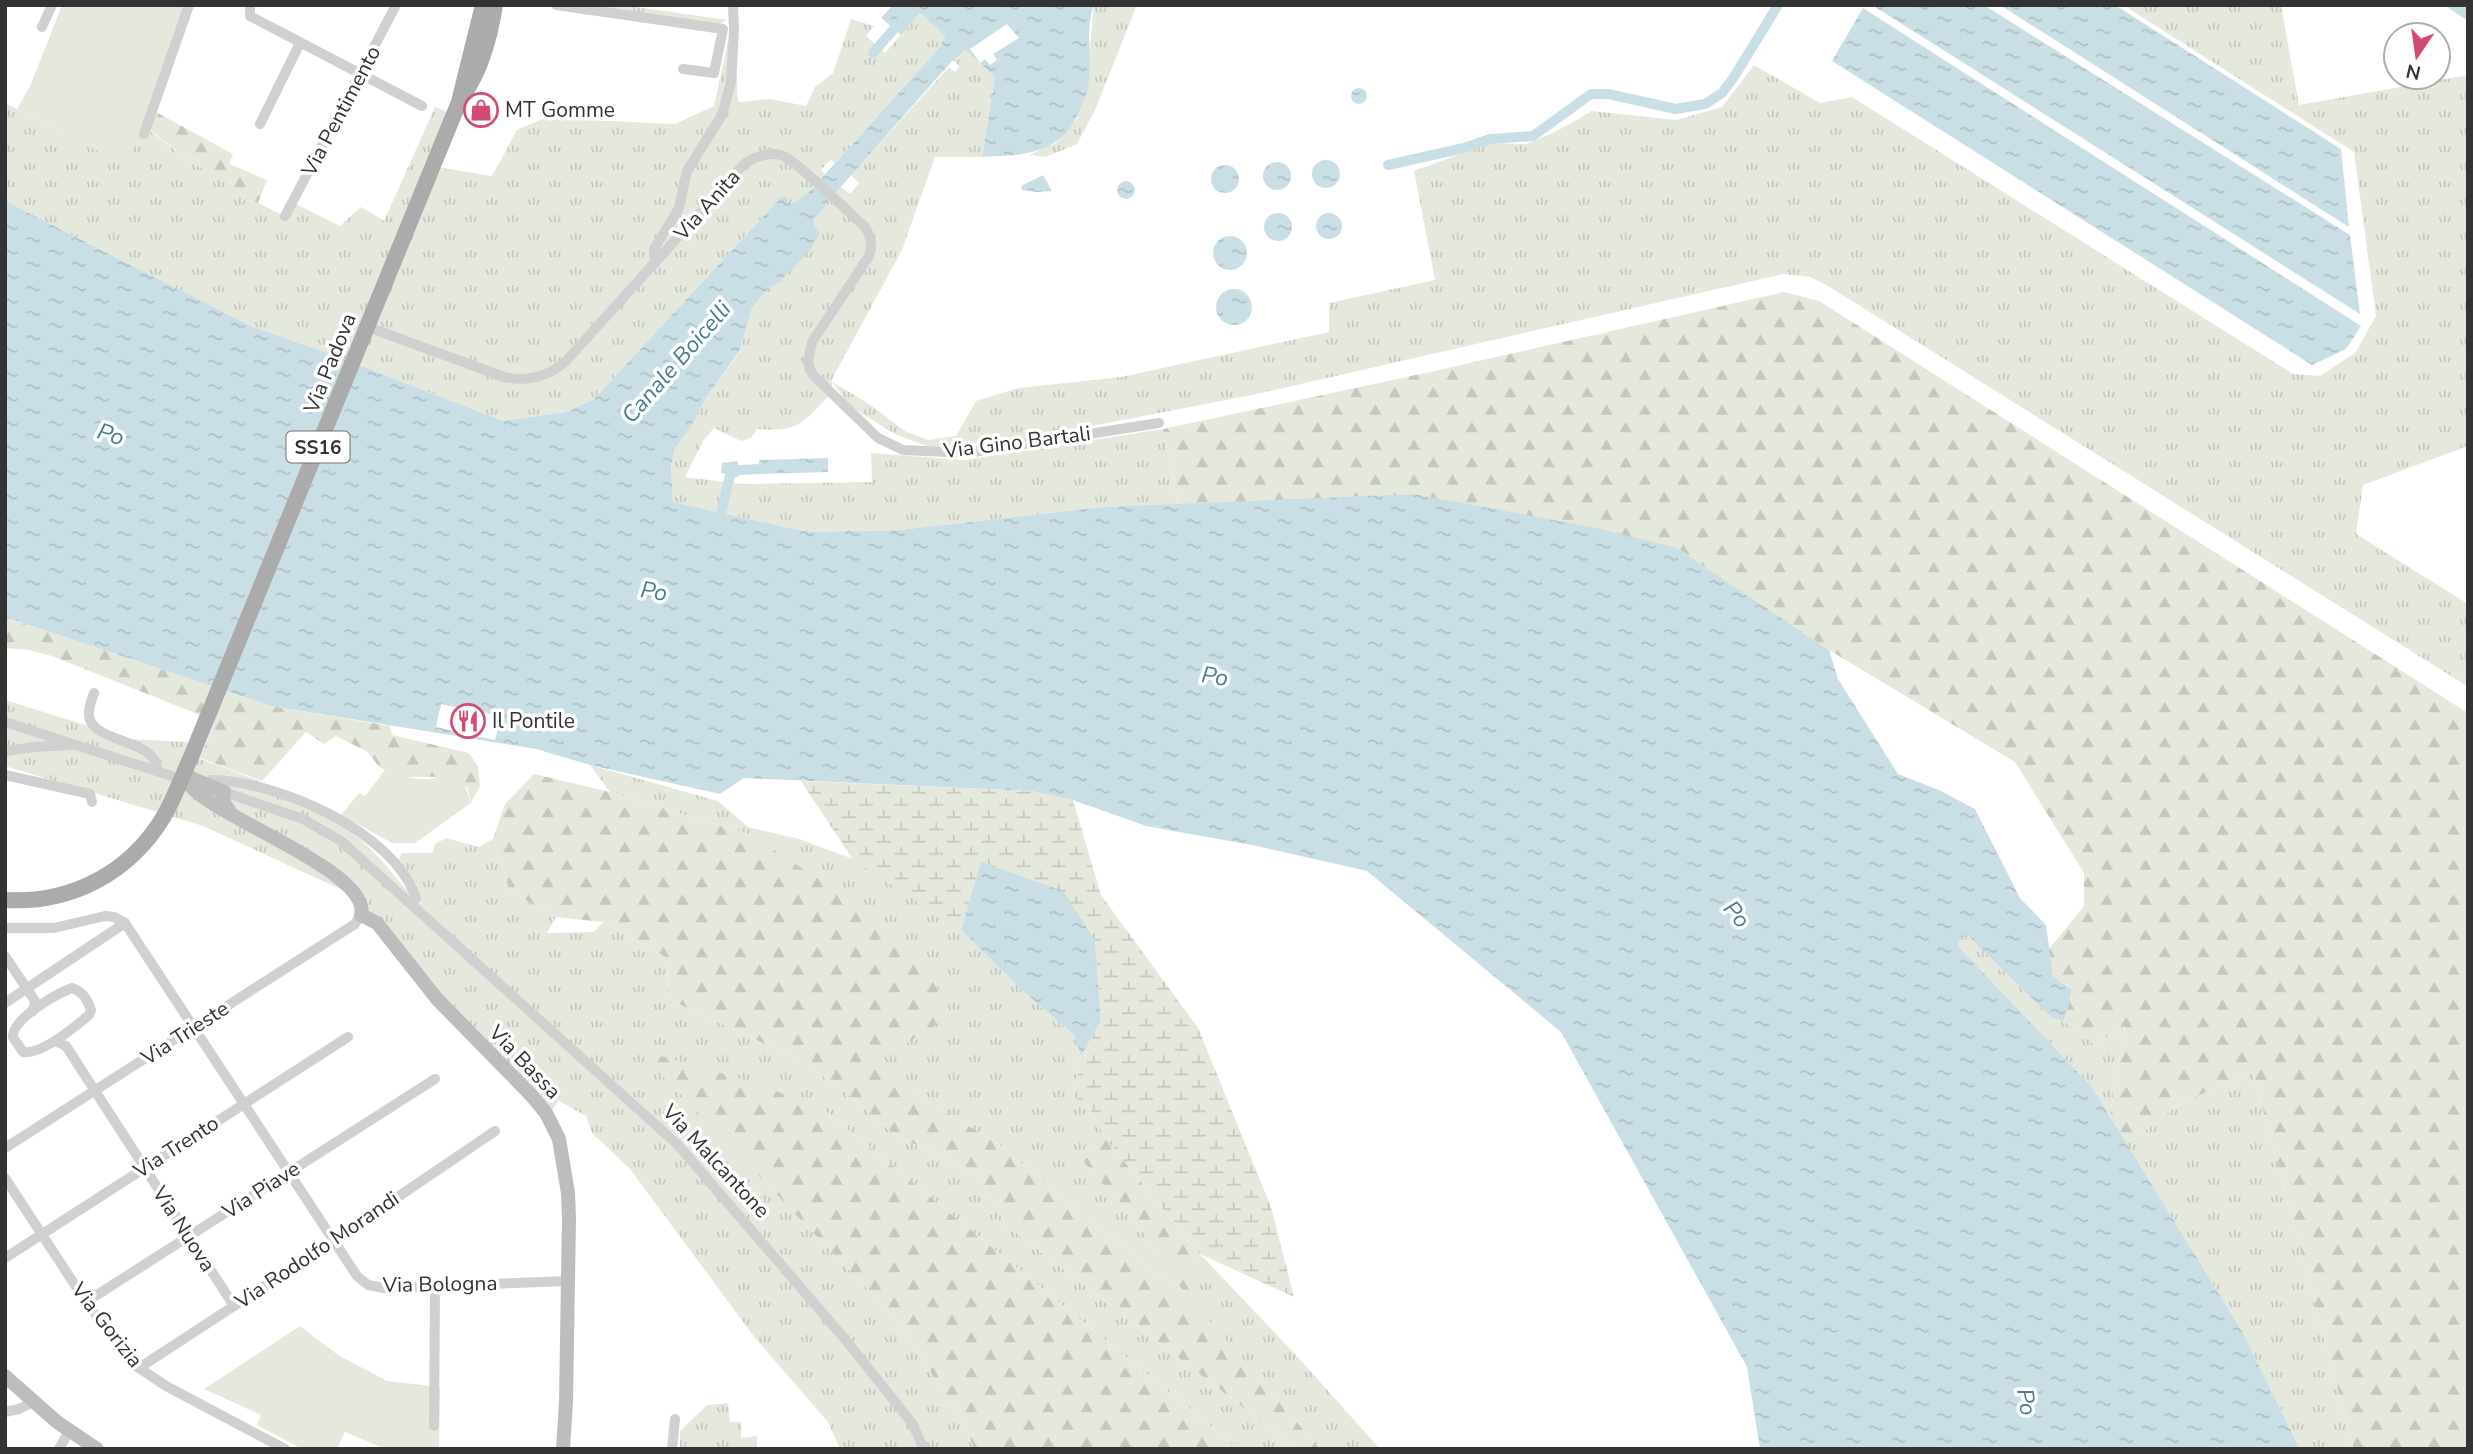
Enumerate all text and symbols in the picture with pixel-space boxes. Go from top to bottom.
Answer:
north arrow [2382,21,2452,91]
street label: Via Pentimento [294,41,387,182]
text: N [2404,57,2423,86]
shop icon: MT Gomme [462,91,500,129]
place label: MT Gomme [505,96,615,124]
street label: Via Anita [667,164,746,247]
water label: Canale Boicelli [615,294,739,430]
street label: Via Padova [297,309,363,418]
water label: Po [93,416,128,453]
street label: Via Gino Bartali [941,419,1092,465]
road number: SS16 [286,432,350,462]
water label: Po [638,574,670,609]
water label: Po [1199,659,1231,694]
restaurant icon: Il Pontile [449,702,487,740]
place label: Il Pontile [492,707,575,735]
water label: Po [1716,894,1757,935]
street label: Via Trieste [135,994,234,1072]
street label: Via Bassa [482,1018,567,1105]
street label: Via Malcantone [655,1097,776,1224]
street label: Via Trento [127,1109,224,1186]
street label: Via Piave [216,1155,305,1226]
street label: Via Nuova [145,1180,222,1277]
street label: Via Rodolfo Morandi [229,1185,405,1316]
street label: Via Bologna [381,1269,498,1299]
street label: Via Gorizia [64,1276,149,1373]
water label: Po [2009,1386,2044,1418]

